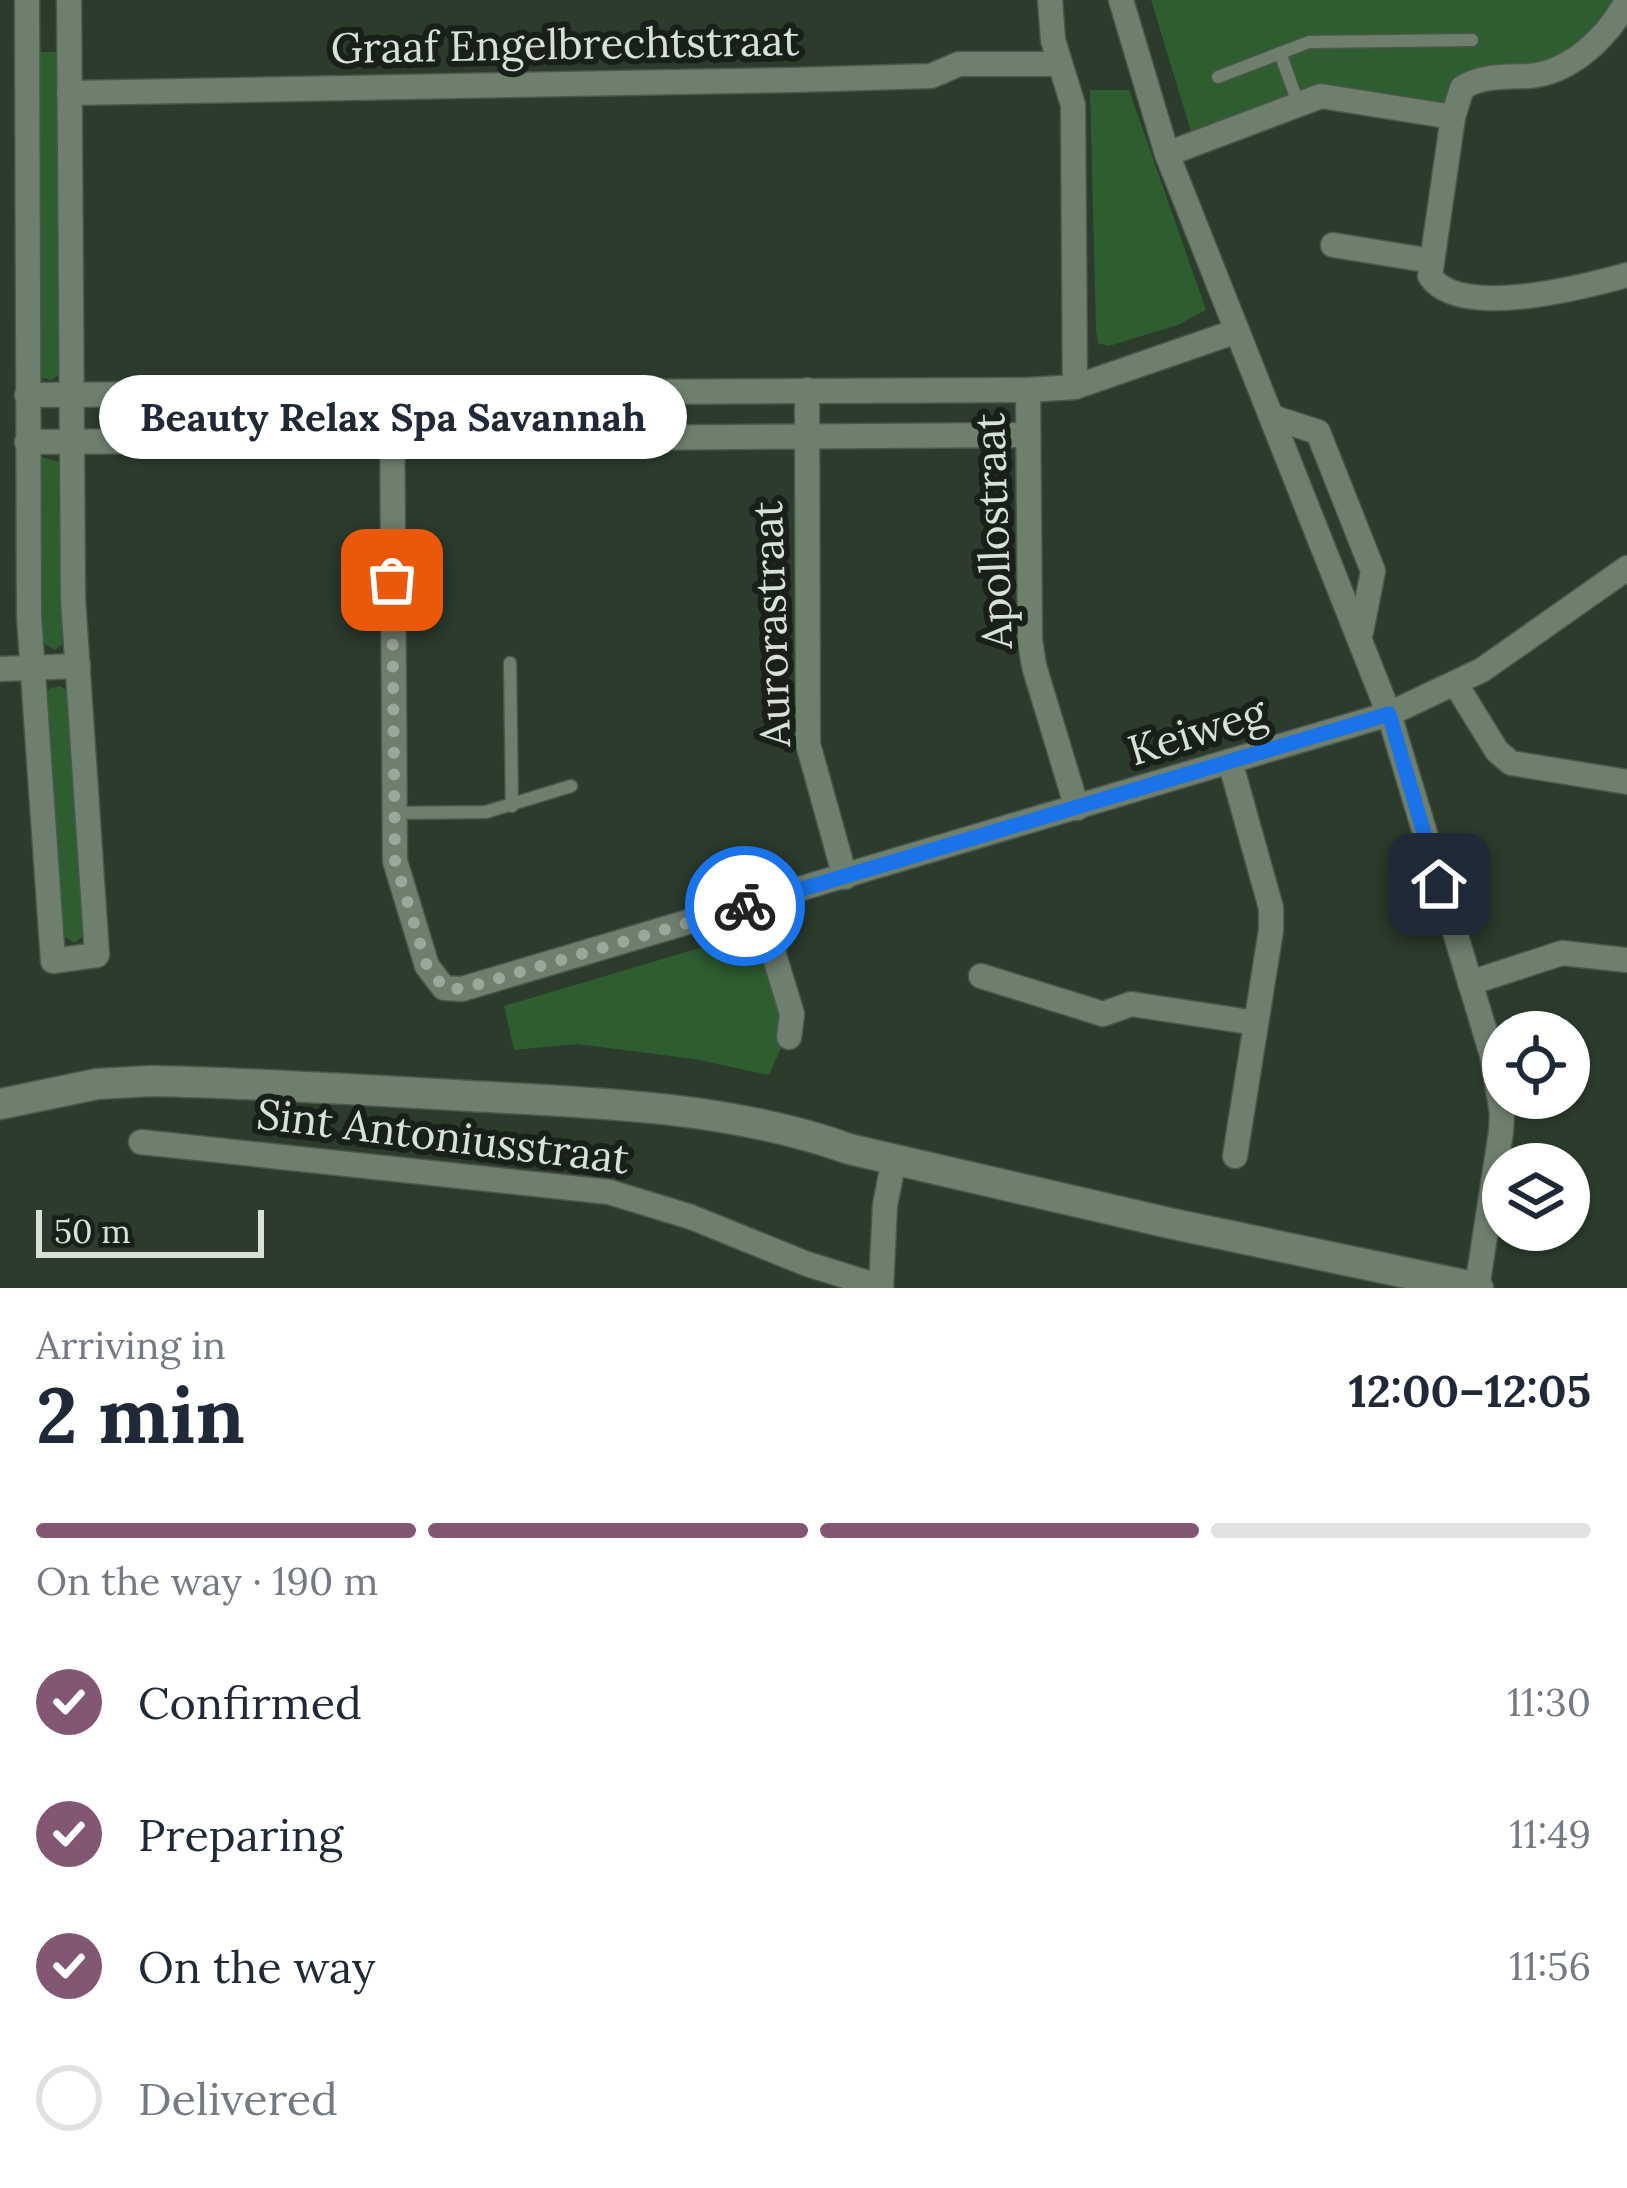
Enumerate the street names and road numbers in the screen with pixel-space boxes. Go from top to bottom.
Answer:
street label: Graaf Engelbrechtstraat [330,13,800,75]
street label: Apollostraat [962,411,1024,651]
street label: Aurorastraat [740,499,802,749]
street label: Keiweg [1121,684,1273,778]
street label: Sint Antoniusstraat [254,1086,633,1186]

